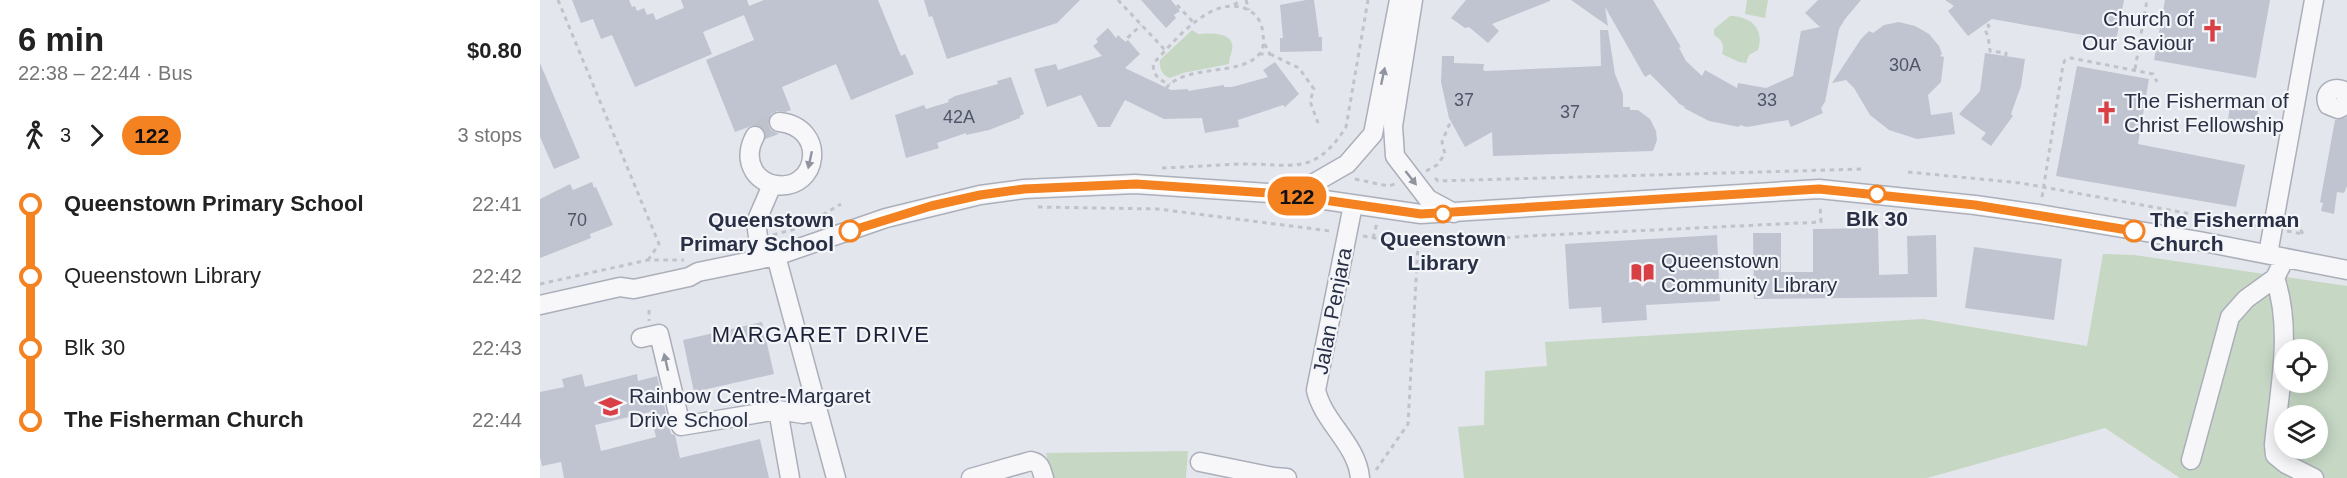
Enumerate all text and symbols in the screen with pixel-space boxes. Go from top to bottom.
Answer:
place label: Church of Our Saviour [2082,7,2194,54]
church icon: Church of Our Saviour [2199,17,2225,43]
text: 6 min [18,21,104,58]
text: $0.80 [467,38,522,63]
house number: 30A [1889,55,1921,75]
text: 22:38 – 22:44 · Bus [18,62,193,84]
one-way arrow [1379,67,1389,86]
place label: The Fisherman of Christ Fellowship [2124,89,2289,136]
house number: 37 [1454,90,1474,110]
house number: 33 [1757,90,1777,110]
church icon: The Fisherman of Christ Fellowship [2093,99,2119,125]
house number: 37 [1560,102,1580,122]
house number: 42A [943,107,975,127]
icon: walk [18,119,51,152]
icon: forward [80,119,113,152]
text: 3 [60,124,71,146]
text: 122 [134,124,169,147]
text: 3 stops [458,124,522,146]
one-way arrow [805,151,814,170]
one-way arrow [1404,170,1417,186]
line badge: 122 [1262,176,1332,216]
text: 122 [1279,185,1315,208]
marker: Blk 30 [1868,185,1886,203]
text: Queenstown Primary School [64,191,364,216]
text: 22:41 [472,193,522,215]
marker: Queenstown Library [1434,205,1452,223]
place label: Blk 30 [1846,207,1908,230]
place label: Queenstown Primary School [680,208,834,255]
place label: The Fisherman Church [2150,208,2299,255]
house number: 70 [567,210,587,230]
marker: Queenstown Primary School [839,220,861,242]
marker: The Fisherman Church [2123,220,2145,242]
place label: Queenstown Library [1380,227,1506,274]
street label: Jalan Penjara [1308,245,1356,376]
place label: Queenstown Community Library [1661,249,1838,296]
library icon: Queenstown Community Library [1630,259,1656,285]
text: Queenstown Library [64,263,261,288]
text: 22:42 [472,265,522,287]
district label: MARGARET DRIVE [712,322,930,347]
text: Blk 30 [64,335,125,360]
text: 22:43 [472,337,522,359]
map controls [2274,339,2328,459]
button: locate [2274,339,2328,393]
one-way arrow [660,353,670,372]
place label: Rainbow Centre-Margaret Drive School [629,384,871,431]
school or university icon: Rainbow Centre-Margaret Drive School [598,394,624,420]
button: layers [2274,405,2328,459]
text: The Fisherman Church [64,407,304,432]
text: 22:44 [472,409,522,431]

